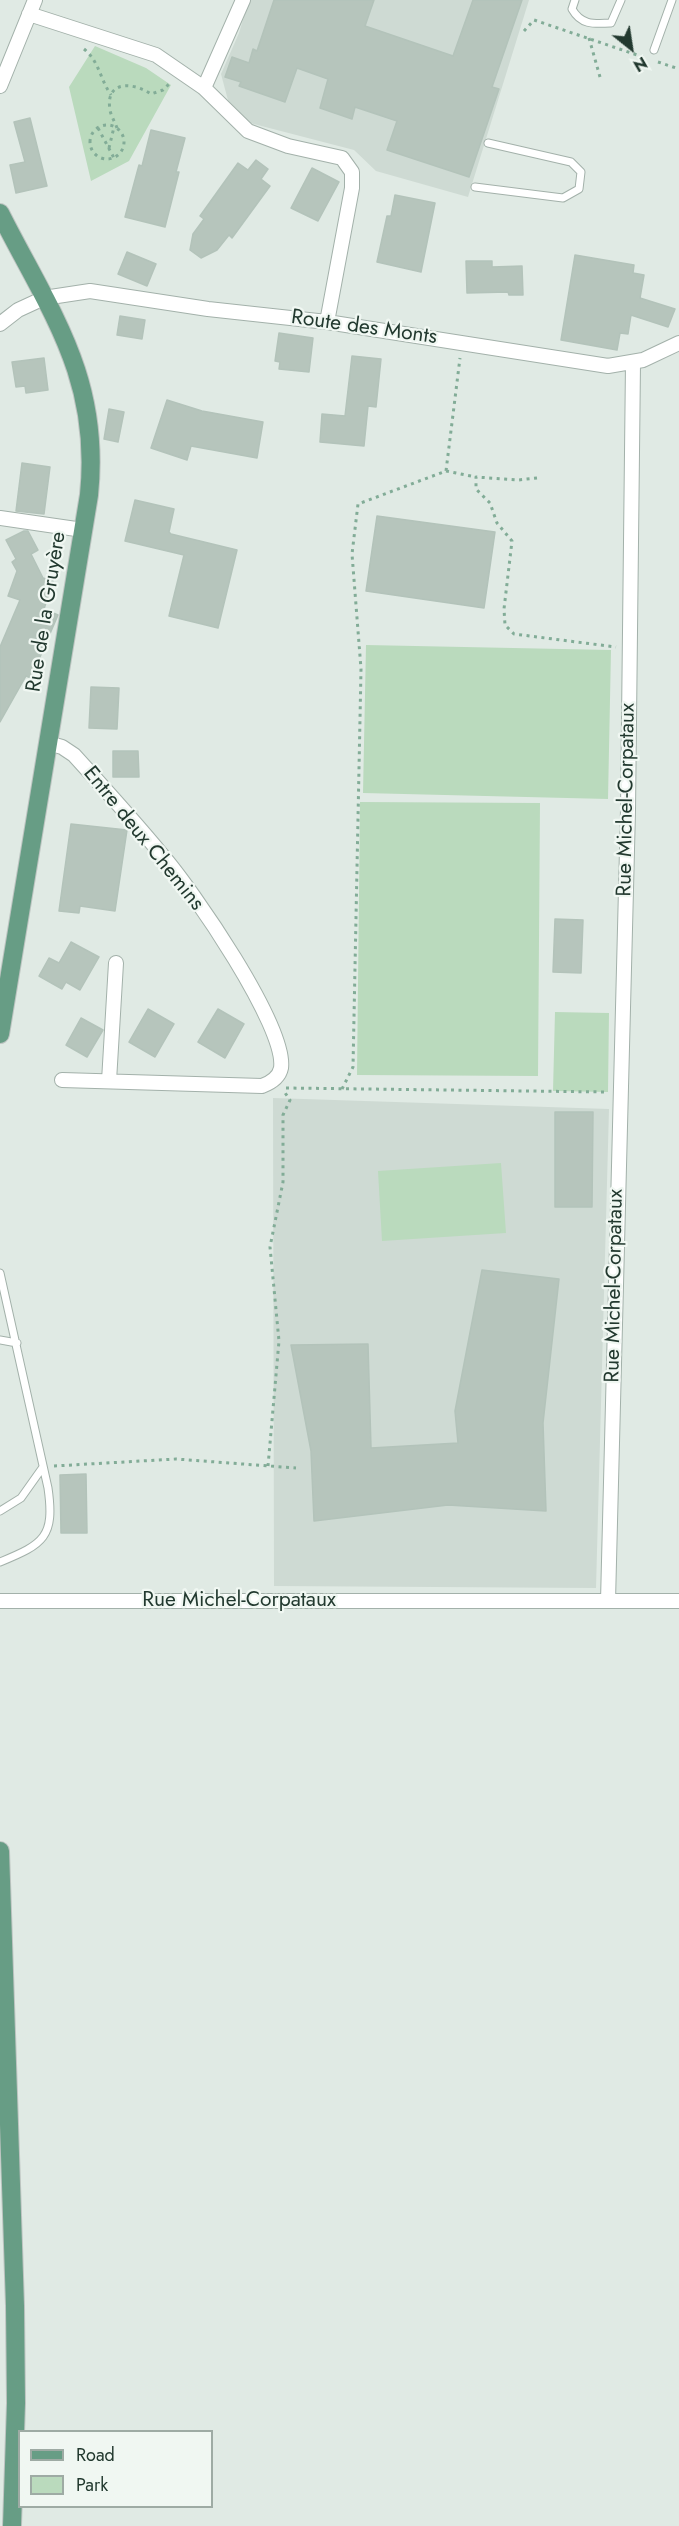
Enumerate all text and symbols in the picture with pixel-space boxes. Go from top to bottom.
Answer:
north arrow [601,18,661,78]
text: N [629,51,652,77]
street label: Route des Monts [289,305,439,351]
street label: Rue de la Gruyère [22,530,72,694]
street label: Rue Michel-Corpataux [613,703,641,897]
street label: Entre deux Chemins [77,762,209,916]
street label: Rue Michel-Corpataux [601,1189,629,1383]
street label: Rue Michel-Corpataux [142,1588,336,1614]
legend [18,2430,213,2508]
text: Road [76,2442,115,2468]
text: Park [76,2472,108,2498]

